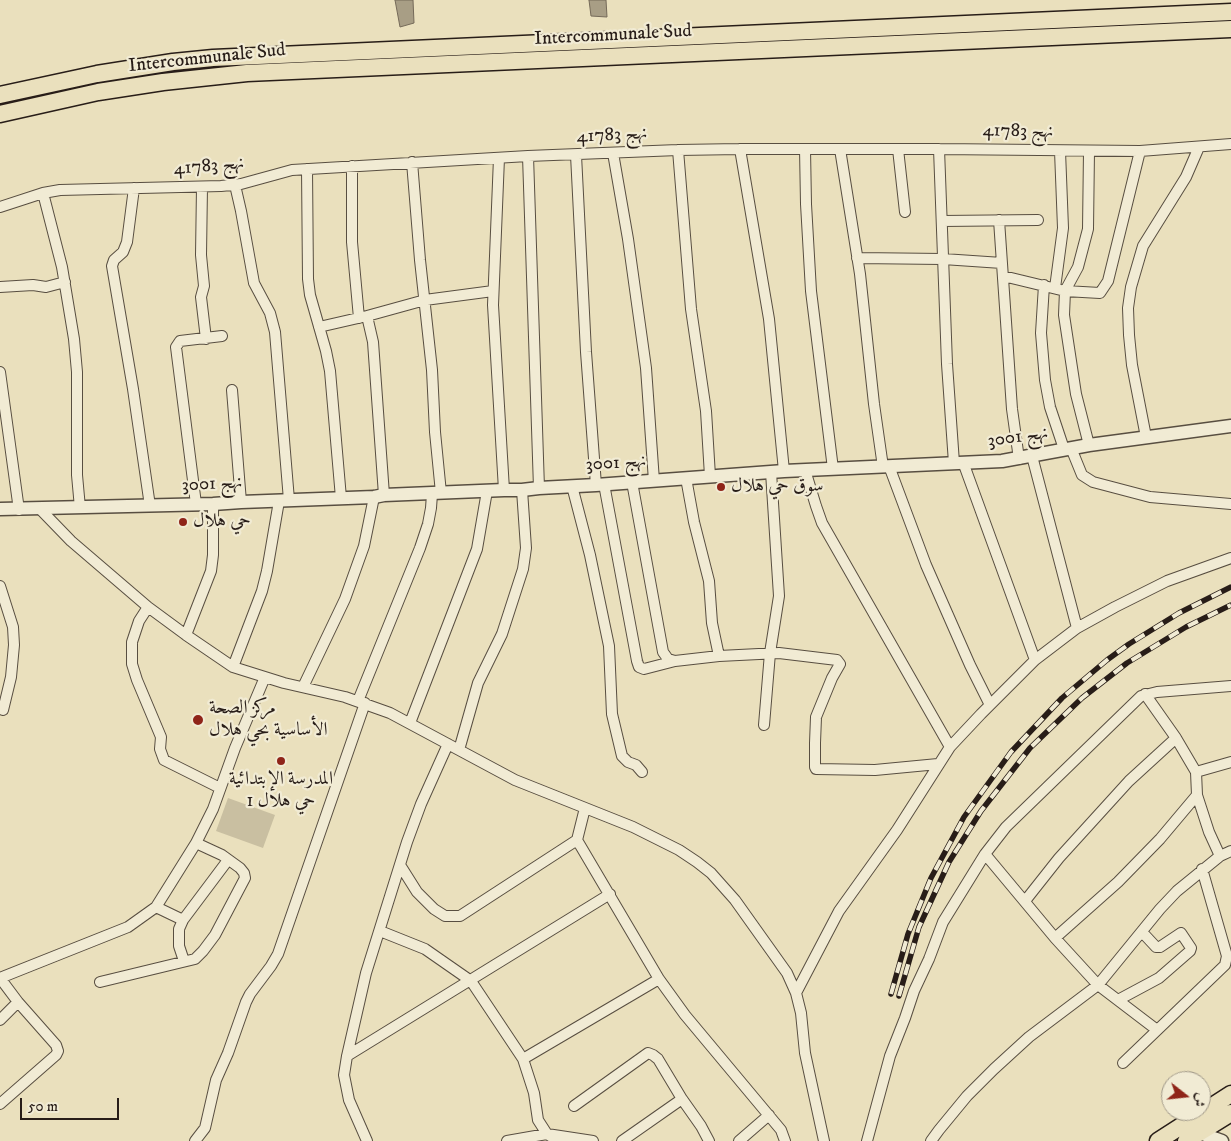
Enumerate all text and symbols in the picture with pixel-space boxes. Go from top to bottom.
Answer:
street label: Intercommunale Sud [534,20,692,52]
street label: Intercommunale Sud [127,39,287,79]
street label: نهج 41783 [982,120,1054,144]
street label: نهج 41783 [576,123,648,149]
street label: نهج 41783 [173,153,245,181]
street label: نهج 3001 [986,422,1050,454]
street label: نهج 3001 [585,451,647,477]
street label: نهج 3001 [181,472,243,498]
place label: سوق حي هلال [731,476,823,498]
marker: سوق حي هلال [715,481,727,493]
place label: حي هلال [193,511,251,533]
marker: حي هلال [177,516,189,528]
place label: مركز الصحة الأساسية بحي هلال [209,698,328,742]
marker: مركز الصحة الأساسية بحي هلال [191,713,205,727]
marker: المدرسة الإبتدائية حي هلال 1 [275,755,287,767]
place label: المدرسة الإبتدائية حي هلال 1 [229,769,333,813]
north arrow [1161,1071,1211,1121]
scale bar [22,1088,121,1120]
text: ش [1189,1091,1210,1109]
text: 50 m [28,1097,58,1116]

